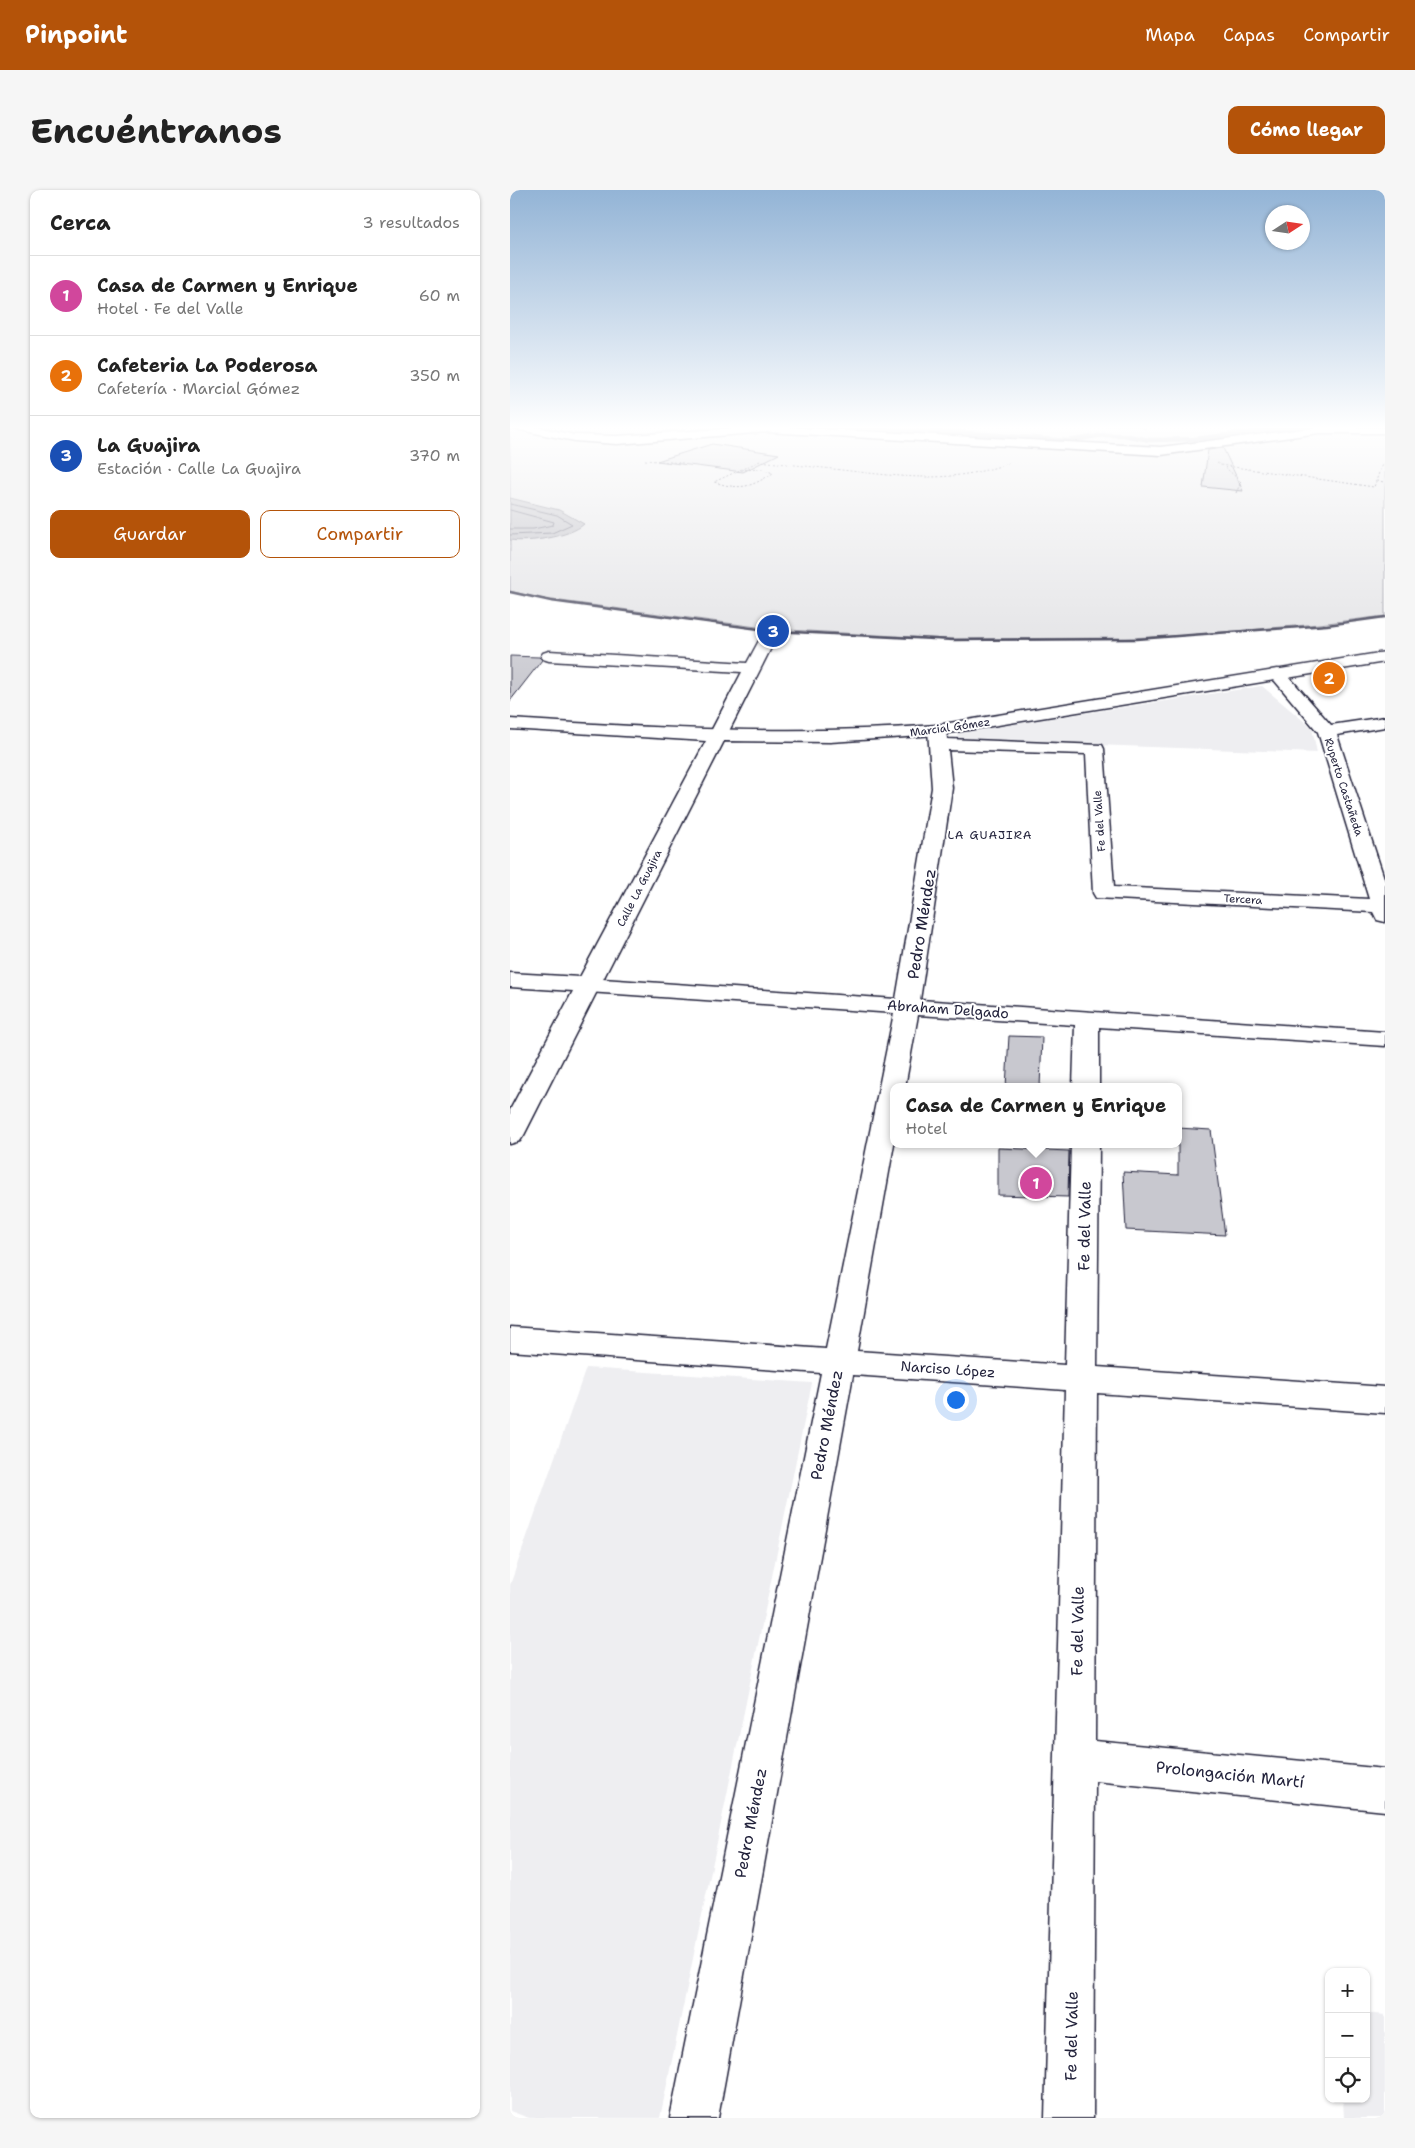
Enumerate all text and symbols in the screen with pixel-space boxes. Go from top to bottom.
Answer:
text: Pinpoint [25,19,127,51]
text: Mapa [1145,23,1195,47]
text: Capas [1223,23,1275,47]
text: Compartir [1303,23,1390,47]
button: Cómo llegar [1228,106,1385,154]
text: Encuéntranos [30,107,282,154]
north arrow [1265,205,1310,250]
text: Cerca [50,209,111,237]
text: 3 resultados [362,212,460,233]
text: Casa de Carmen y Enrique [97,273,358,298]
text: 1 [62,285,70,306]
text: 60 m [419,285,460,306]
text: Hotel · Fe del Valle [97,298,244,319]
text: Cafeteria La Poderosa [97,353,318,378]
text: 2 [60,365,72,386]
text: 350 m [409,365,460,386]
text: Cafetería · Marcial Gómez [97,378,300,399]
text: La Guajira [97,433,200,458]
text: 3 [60,445,72,466]
text: 370 m [409,445,460,466]
text: Estación · Calle La Guajira [97,458,301,479]
button: Guardar [50,510,250,558]
button: Compartir [260,510,460,558]
pin: 3 [757,612,789,650]
pin: 2 [1313,659,1345,697]
street label: Marcial Gómez [909,714,991,741]
street label: Ruperto Castañeda [1321,736,1367,838]
street label: Fe del Valle [1090,790,1109,852]
district label: LA GUAJIRA [947,827,1033,843]
street label: Calle La Guajira [614,847,665,929]
street label: Pedro Méndez [902,867,941,981]
street label: Tercera [1223,891,1263,908]
street label: Abraham Delgado [887,996,1009,1022]
popup [890,1083,1182,1148]
text: Casa de Carmen y Enrique [906,1093,1166,1118]
text: Hotel [906,1118,947,1139]
pin: 1 [1020,1164,1052,1202]
street label: Fe del Valle [1073,1181,1096,1271]
street label: Narciso López [900,1357,996,1381]
street label: Pedro Méndez [806,1368,847,1482]
your location [943,1387,969,1413]
street label: Fe del Valle [1066,1586,1089,1676]
street label: Prolongación Martí [1155,1756,1306,1793]
street label: Pedro Méndez [730,1766,771,1880]
map controls [1325,1968,1370,2103]
button: + [1325,1968,1370,2013]
street label: Fe del Valle [1060,1991,1083,2081]
button: − [1325,2013,1370,2058]
button: locate [1325,2058,1370,2103]

